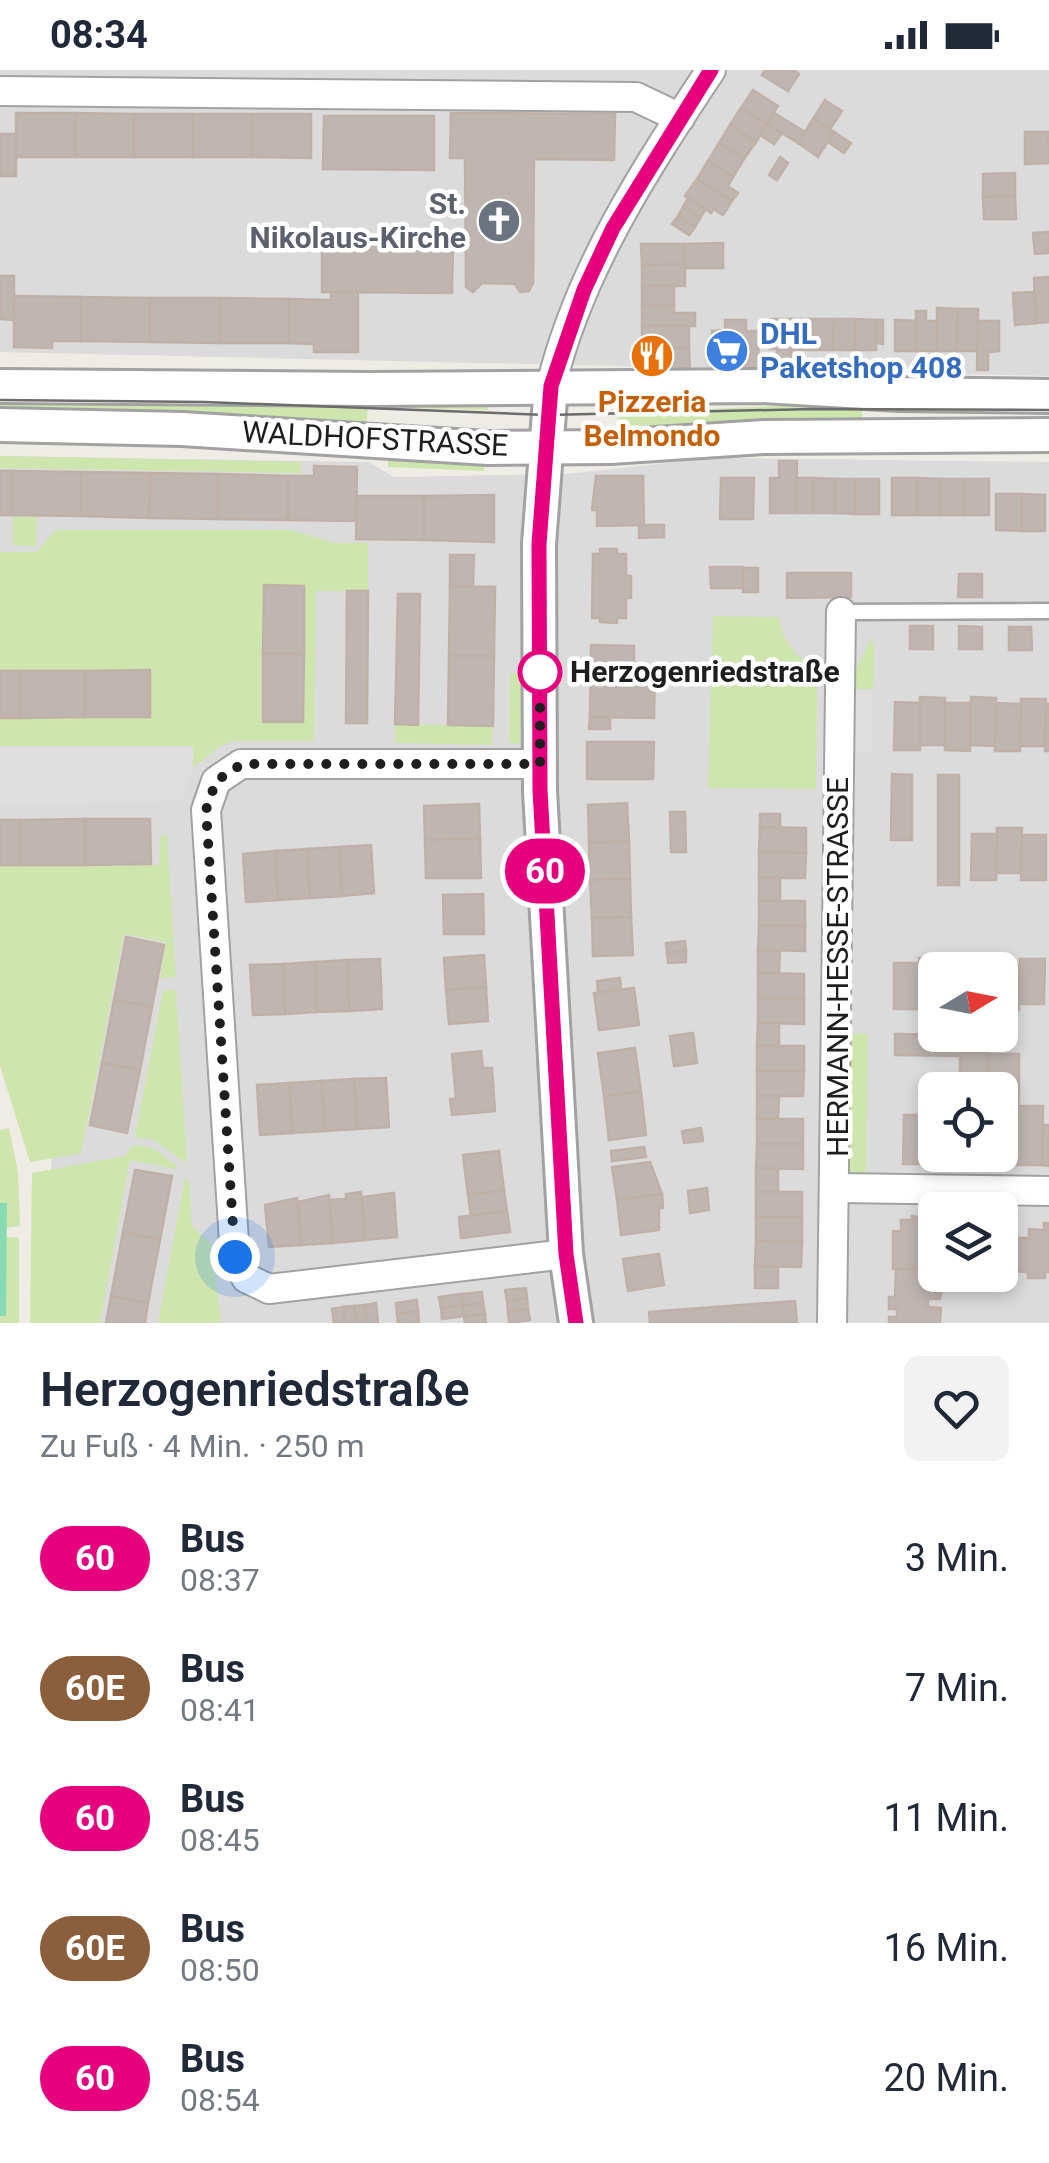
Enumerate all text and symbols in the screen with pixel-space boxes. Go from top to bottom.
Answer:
text: 08:34 [50,13,148,57]
place label: St. Nikolaus-Kirche [250,186,466,255]
church icon: St. Nikolaus-Kirche [476,198,522,244]
place label: DHL Paketshop 408 [760,316,962,385]
supermarket icon: DHL Paketshop 408 [704,328,750,374]
restaurant icon: Pizzeria Belmondo [629,333,675,379]
place label: Pizzeria Belmondo [584,384,720,453]
street label: WALDHOFSTRASSE [241,414,509,463]
marker: Herzogenriedstraße [519,651,561,693]
place label: Herzogenriedstraße [570,654,840,689]
street label: HERMANN-HESSE-STRASSE [820,777,855,1157]
line badge: 60 [500,838,590,904]
text: 60 [525,851,565,892]
north arrow [918,952,1018,1052]
map controls [918,952,1018,1292]
button: locate [918,1072,1018,1172]
button: layers [918,1192,1018,1292]
your location [210,1232,260,1282]
button: heart [904,1356,1009,1461]
text: Herzogenriedstraße [40,1361,470,1418]
text: Zu Fuß · 4 Min. · 250 m [40,1427,365,1465]
text: Bus [180,1517,245,1561]
text: 3 Min. [905,1536,1009,1580]
text: 60 [75,1538,115,1579]
text: 08:37 [180,1561,260,1599]
text: Bus [180,1647,245,1691]
text: 7 Min. [905,1666,1009,1710]
text: 60E [65,1668,125,1709]
text: 08:41 [180,1691,260,1729]
text: Bus [180,1777,245,1821]
text: 11 Min. [883,1796,1009,1840]
text: 60 [75,1798,115,1839]
text: 08:45 [180,1821,260,1859]
text: Bus [180,1907,245,1951]
text: 16 Min. [883,1926,1009,1970]
text: 60E [65,1928,125,1969]
text: 08:50 [180,1951,260,1989]
text: Bus [180,2037,245,2081]
text: 20 Min. [883,2056,1009,2100]
text: 60 [75,2058,115,2099]
text: 08:54 [180,2081,260,2119]

